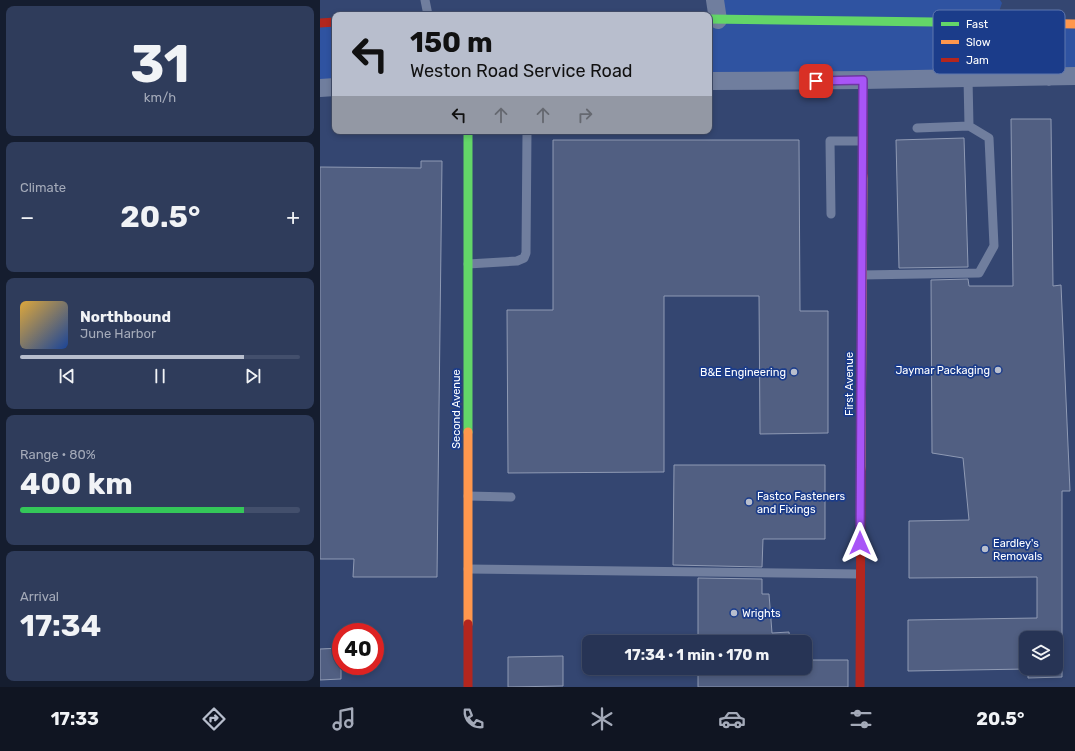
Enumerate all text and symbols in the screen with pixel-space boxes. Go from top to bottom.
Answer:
legend [933,10,1065,74]
text: Fast [966,18,989,31]
text: 150 m [410,26,493,59]
icon: left [344,28,396,80]
text: 31 [130,33,190,95]
text: Slow [966,36,991,49]
text: Jam [966,54,989,67]
text: Weston Road Service Road [410,60,633,82]
pin [799,64,833,98]
icon: arrive [805,70,827,92]
text: km/h [144,90,176,105]
icon: left [448,104,470,126]
icon: ahead [490,104,512,126]
icon: ahead [532,104,554,126]
icon: right [574,104,596,126]
text: Climate [20,180,66,195]
text: 20.5° [120,199,200,235]
text: − [20,204,34,231]
text: + [286,204,300,231]
text: Northbound [80,308,171,326]
text: June Harbor [80,326,156,341]
street label: First Avenue [843,352,856,416]
place label: Jaymar Packaging [895,364,990,377]
icon: previous [56,365,78,387]
icon: pause [149,365,171,387]
icon: next [242,365,264,387]
marker: Jaymar Packaging [993,365,1003,375]
place label: B&E Engineering [700,366,786,379]
marker: B&E Engineering [789,367,799,377]
street label: Second Avenue [450,369,463,449]
text: Range · 80% [20,447,96,462]
text: 400 km [20,466,133,502]
place label: Fastco Fasteners and Fixings [757,490,845,516]
marker: Fastco Fasteners and Fixings [744,497,754,507]
position arrow [839,522,881,564]
place label: Eardley's Removals [993,537,1043,563]
marker: Eardley's Removals [980,544,990,554]
text: Arrival [20,589,59,604]
place label: Wrights [742,607,781,620]
text: 17:34 [20,608,101,644]
marker: Wrights [729,608,739,618]
speed limit sign: 40 [332,623,384,675]
map controls [1019,631,1063,675]
button: layers [1019,631,1063,675]
text: 17:34 · 1 min · 170 m [625,646,769,664]
icon: directions [200,705,228,733]
icon: music [330,705,358,733]
icon: phone [459,705,487,733]
icon: climate [588,705,616,733]
icon: car [718,705,746,733]
icon: filters [847,705,875,733]
text: 17:33 [51,708,99,730]
text: 20.5° [976,708,1024,730]

